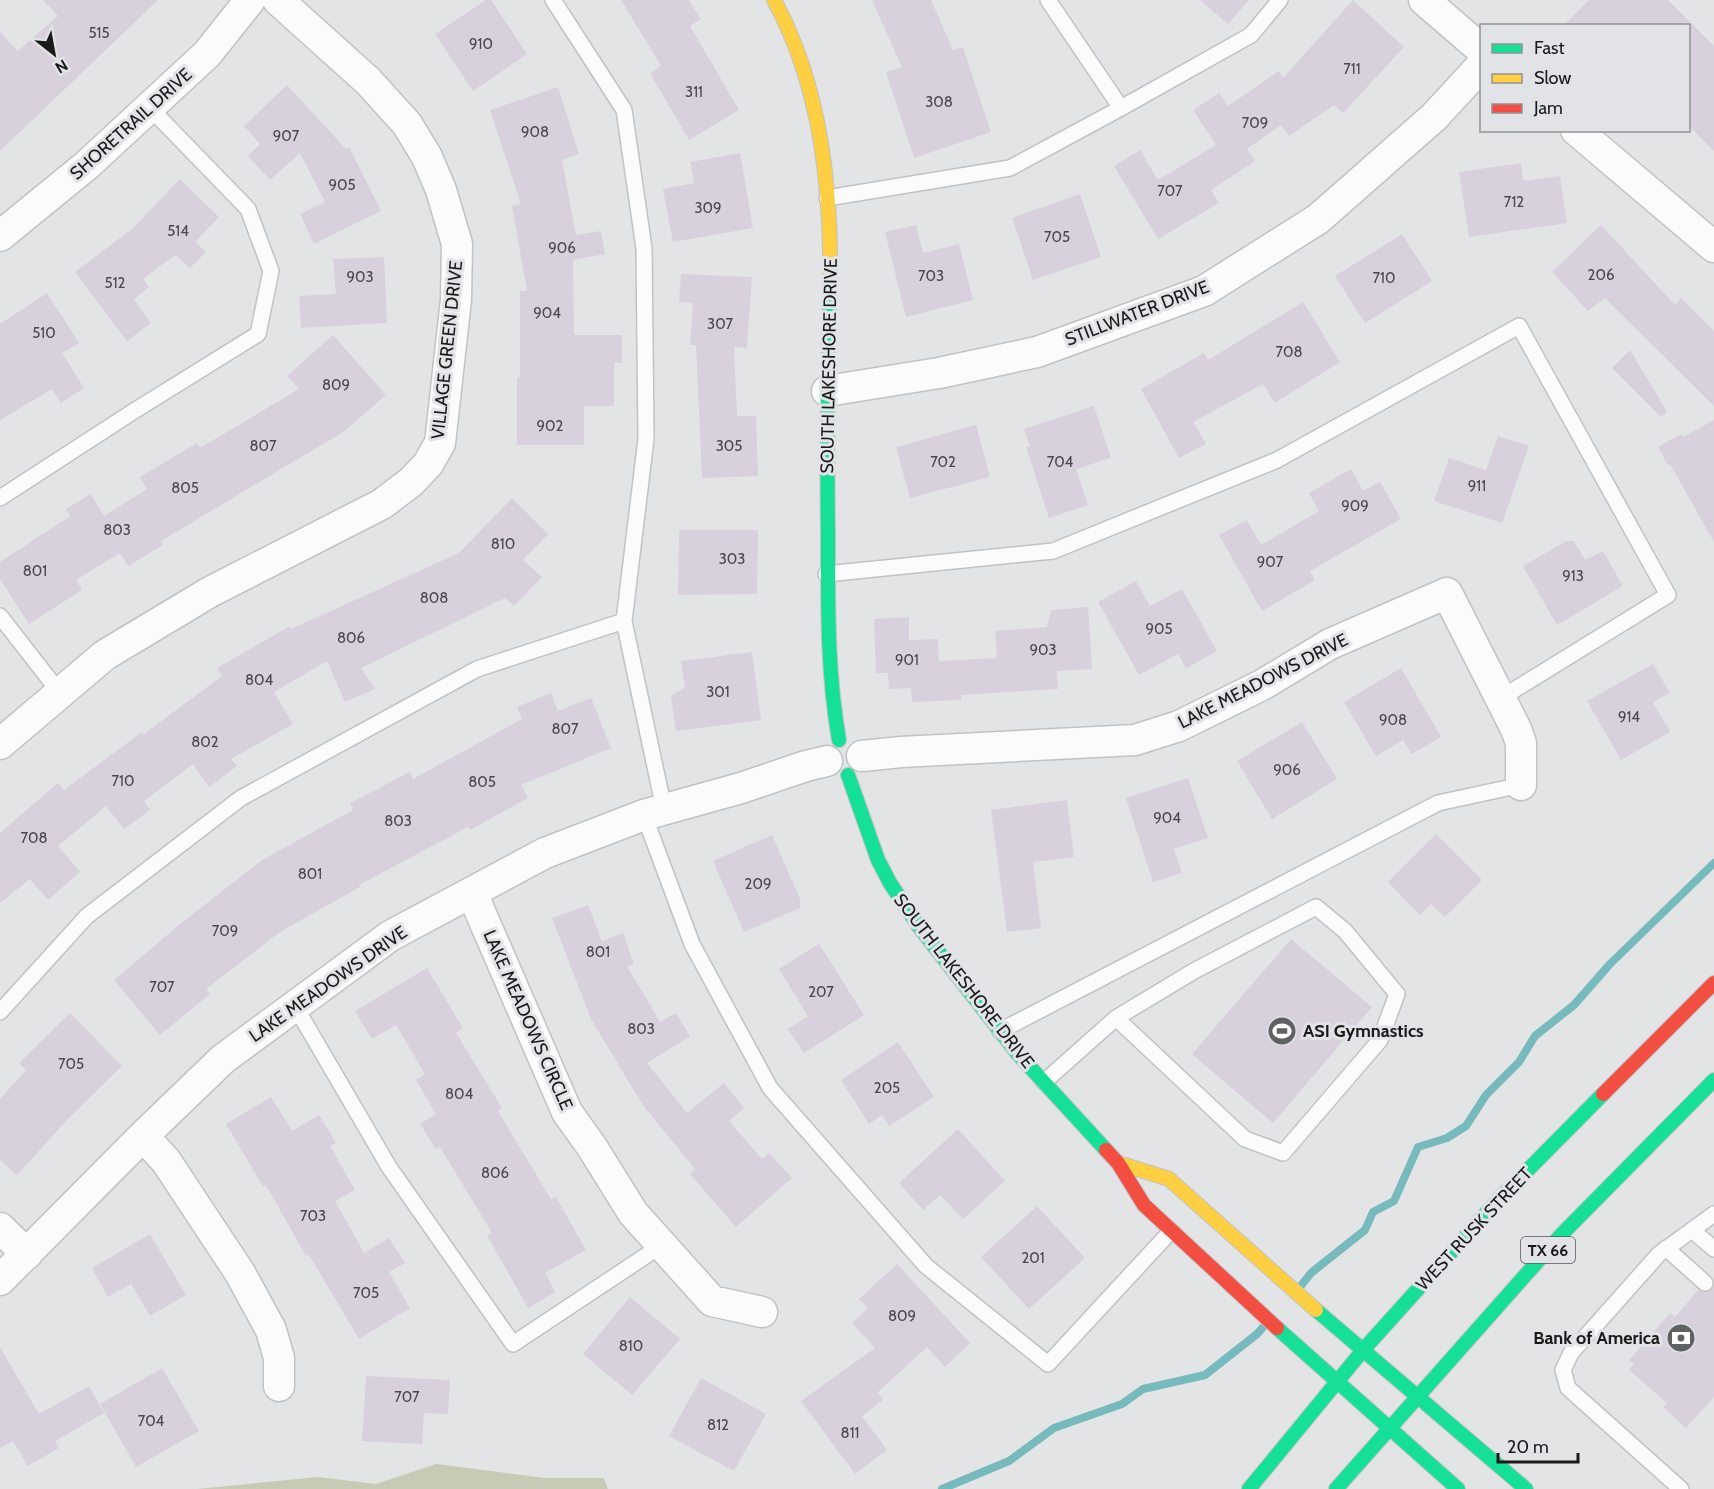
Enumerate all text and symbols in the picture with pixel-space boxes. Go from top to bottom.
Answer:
north arrow [24,24,84,84]
house number: 515 [88,24,110,42]
legend [1480,24,1690,132]
house number: 910 [469,35,493,53]
text: Fast [1534,37,1565,59]
text: N [52,55,71,77]
house number: 711 [1343,60,1361,78]
street label: SHORETRAIL DRIVE [65,63,197,185]
text: Slow [1534,67,1571,89]
house number: 311 [685,83,703,101]
house number: 308 [925,93,953,111]
text: Jam [1533,97,1563,119]
house number: 709 [1242,114,1268,132]
house number: 908 [521,123,549,141]
house number: 907 [273,127,300,145]
house number: 905 [328,176,356,194]
house number: 707 [1157,182,1183,200]
house number: 712 [1504,193,1524,211]
house number: 309 [694,199,722,217]
house number: 514 [167,222,189,240]
house number: 705 [1044,228,1070,246]
house number: 906 [548,239,576,257]
street label: SOUTH LAKESHORE DRIVE [816,258,842,474]
street label: VILLAGE GREEN DRIVE [427,259,467,441]
house number: 206 [1588,266,1614,284]
house number: 703 [918,267,944,285]
house number: 903 [346,268,374,286]
house number: 710 [1373,269,1395,287]
house number: 512 [105,274,126,292]
street label: STILLWATER DRIVE [1062,275,1212,351]
house number: 904 [533,304,561,322]
house number: 307 [707,315,733,333]
house number: 510 [32,324,56,342]
house number: 708 [1276,343,1302,361]
house number: 809 [322,376,350,394]
house number: 902 [537,417,564,435]
house number: 807 [250,437,277,455]
house number: 305 [716,437,742,455]
house number: 702 [930,453,956,471]
house number: 704 [1047,453,1074,471]
house number: 911 [1468,477,1486,495]
house number: 805 [171,479,199,497]
house number: 909 [1341,497,1369,515]
house number: 803 [103,521,131,539]
house number: 810 [491,535,515,553]
house number: 303 [719,550,745,568]
house number: 907 [1257,553,1284,571]
house number: 801 [23,562,47,580]
house number: 913 [1562,567,1584,585]
house number: 808 [420,589,448,607]
house number: 905 [1145,620,1173,638]
house number: 806 [337,629,365,647]
street label: LAKE MEADOWS DRIVE [1174,629,1352,733]
house number: 903 [1029,641,1057,659]
house number: 901 [895,651,919,669]
house number: 804 [245,671,273,689]
house number: 301 [706,683,730,701]
house number: 914 [1618,708,1640,726]
house number: 908 [1379,711,1407,729]
house number: 807 [552,720,579,738]
house number: 802 [191,733,219,751]
house number: 906 [1273,761,1301,779]
house number: 710 [112,772,134,790]
house number: 805 [468,773,496,791]
house number: 904 [1153,809,1181,827]
house number: 803 [384,812,412,830]
house number: 708 [21,829,47,847]
house number: 801 [298,865,322,883]
house number: 209 [745,875,771,893]
street label: SOUTH LAKESHORE DRIVE [889,889,1039,1073]
street label: LAKE MEADOWS DRIVE [245,921,411,1047]
house number: 709 [212,922,238,940]
street label: LAKE MEADOWS CIRCLE [478,926,578,1114]
house number: 801 [586,943,610,961]
house number: 707 [149,978,175,996]
house number: 207 [808,983,834,1001]
sports icon: ASI Gymnastics [1266,1015,1298,1047]
house number: 803 [627,1020,655,1038]
place label: ASI Gymnastics [1303,1020,1424,1042]
house number: 705 [58,1055,84,1073]
house number: 205 [874,1079,900,1097]
house number: 804 [445,1085,473,1103]
street label: WEST RUSK STREET [1411,1163,1537,1295]
house number: 806 [481,1164,509,1182]
house number: 703 [300,1207,326,1225]
road number: TX 66 [1521,1237,1575,1263]
house number: 201 [1021,1249,1045,1267]
house number: 705 [353,1284,379,1302]
house number: 809 [888,1307,916,1325]
bank icon: Bank of America [1665,1322,1697,1354]
place label: Bank of America [1533,1327,1660,1349]
house number: 810 [619,1337,643,1355]
house number: 707 [394,1388,420,1406]
house number: 704 [138,1412,165,1430]
house number: 812 [707,1416,729,1434]
house number: 811 [841,1424,859,1442]
scale bar [1498,1426,1578,1464]
text: 20 m [1507,1436,1549,1458]

